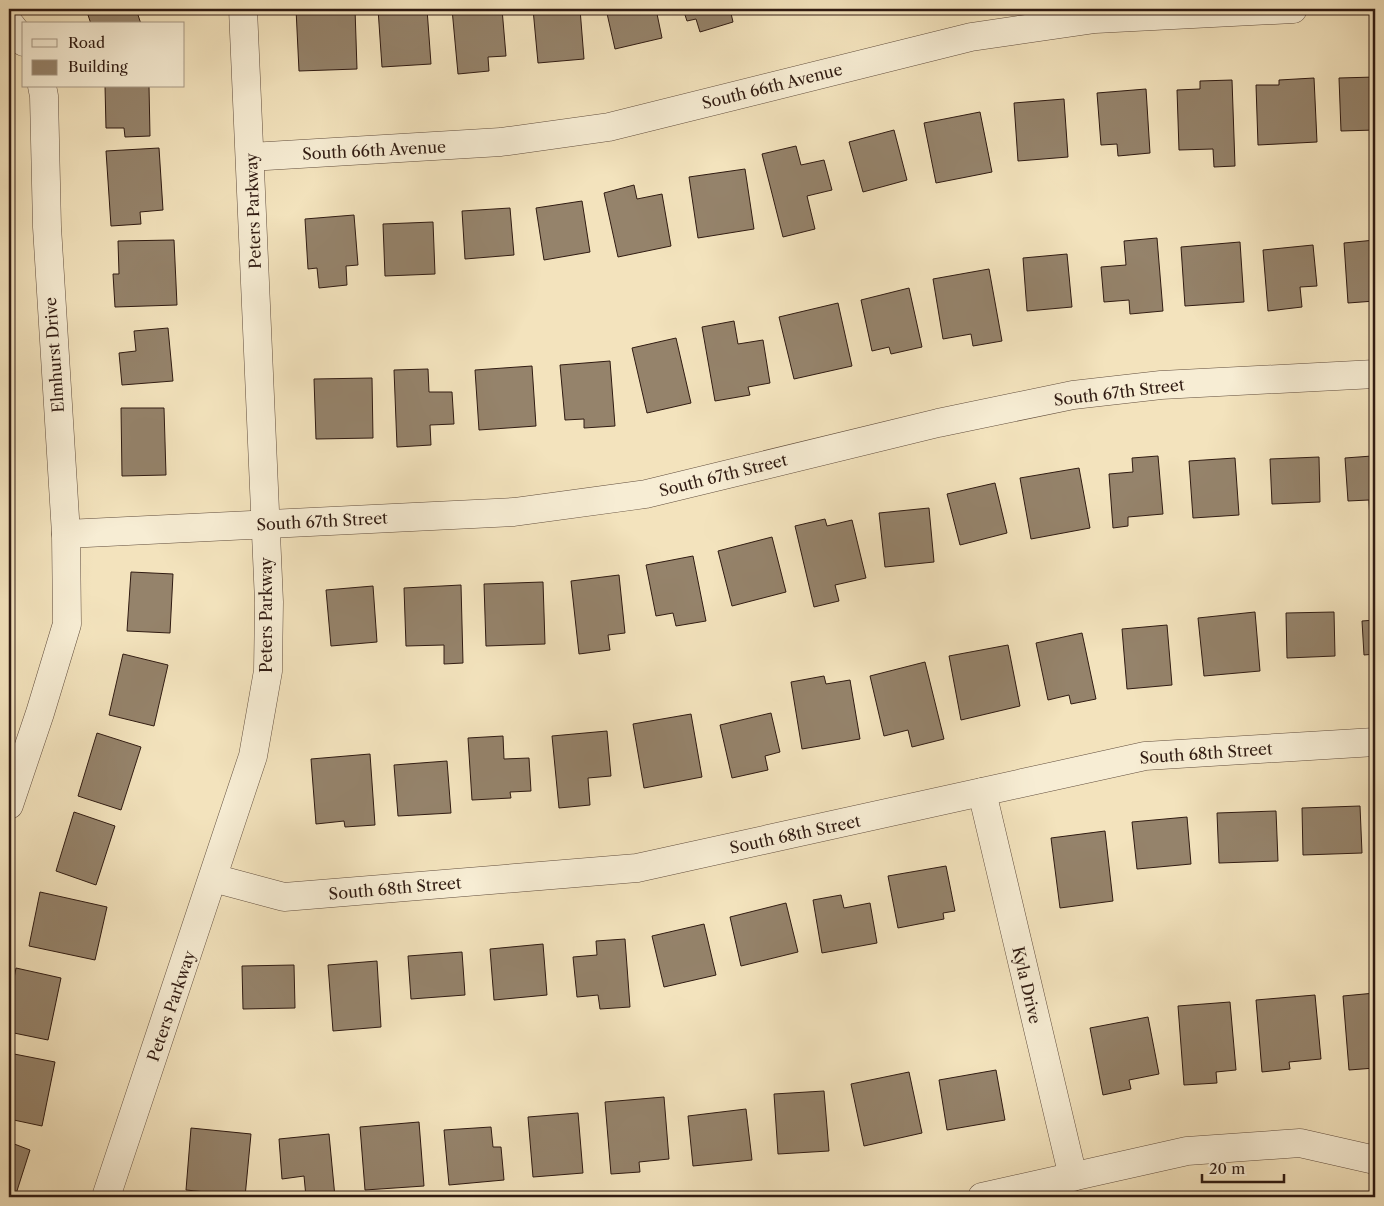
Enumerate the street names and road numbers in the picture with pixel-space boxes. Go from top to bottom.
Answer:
street label: South 66th Avenue [700,59,844,113]
street label: South 66th Avenue [302,136,447,164]
street label: Peters Parkway [241,152,265,269]
street label: Elmhurst Drive [40,297,68,413]
street label: South 67th Street [1053,374,1186,410]
street label: South 67th Street [657,449,790,501]
street label: South 67th Street [256,508,389,534]
street label: Peters Parkway [256,556,276,673]
street label: South 68th Street [1139,738,1274,768]
street label: South 68th Street [728,810,863,858]
street label: South 68th Street [328,872,463,904]
street label: Kyla Drive [1008,944,1046,1026]
street label: Peters Parkway [143,947,200,1064]

